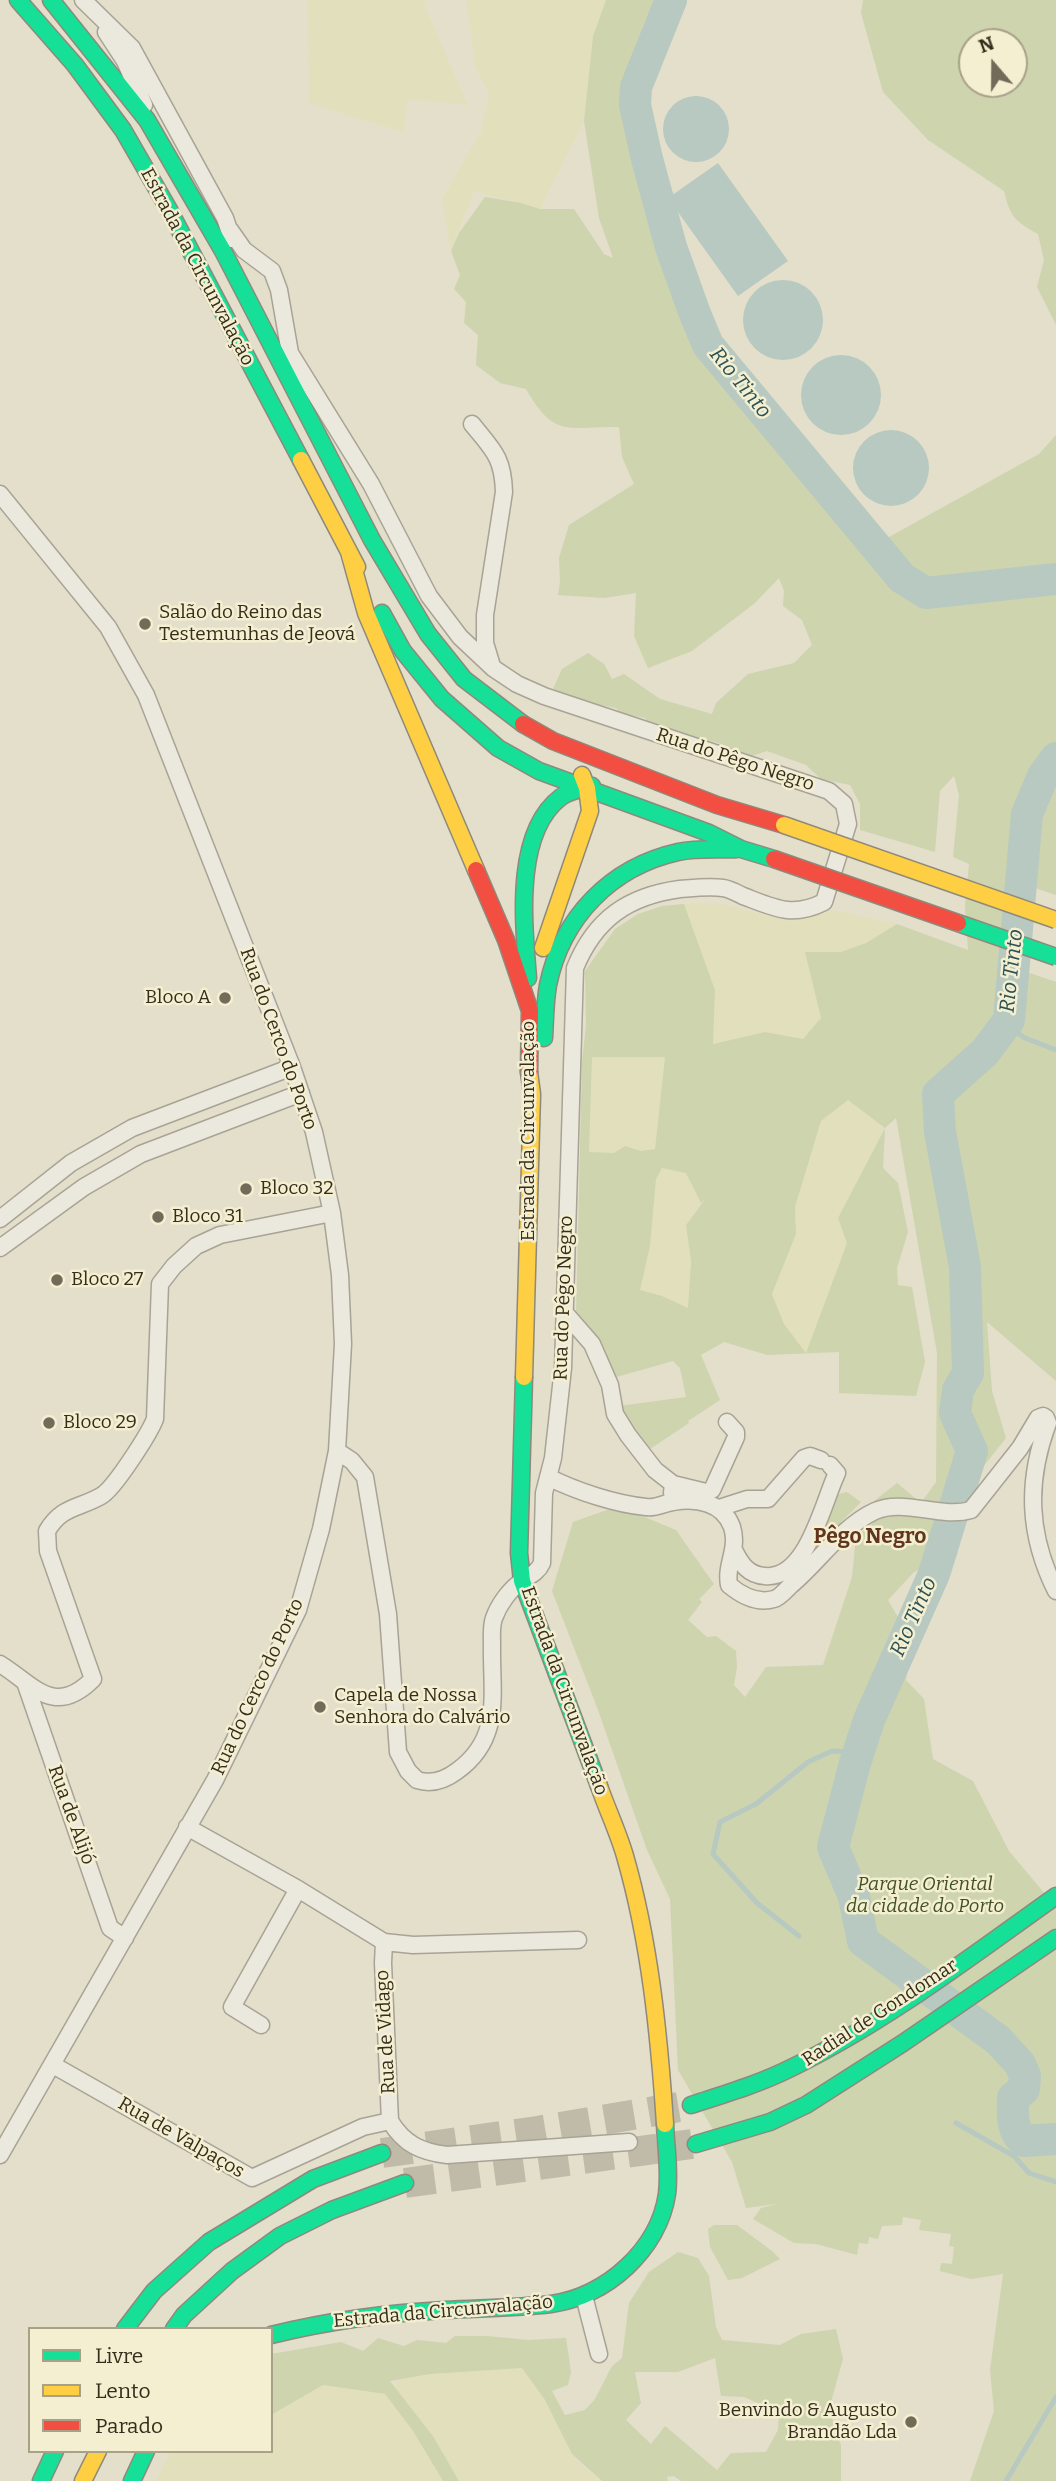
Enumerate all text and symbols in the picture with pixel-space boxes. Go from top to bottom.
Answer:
north arrow [958,28,1028,98]
text: N [975,31,997,58]
street label: Estrada da Circunvalação [135,164,259,370]
water label: Rio Tinto [704,343,776,423]
place label: Salão do Reino das Testemunhas de Jeová [159,602,355,646]
marker: Salão do Reino das Testemunhas de Jeová [137,616,153,632]
street label: Rua do Pêgo Negro [653,724,817,796]
water label: Rio Tinto [995,928,1029,1014]
street label: Rua do Cerco do Porto [234,945,322,1133]
place label: Bloco A [145,987,211,1009]
marker: Bloco A [217,990,233,1006]
street label: Estrada da Circunvalação [518,1021,540,1241]
place label: Bloco 32 [260,1178,334,1200]
marker: Bloco 32 [238,1181,254,1197]
place label: Bloco 31 [172,1206,243,1228]
marker: Bloco 31 [150,1209,166,1225]
street label: Rua do Pêgo Negro [550,1215,578,1381]
place label: Bloco 27 [71,1269,143,1291]
marker: Bloco 27 [49,1272,65,1288]
place label: Bloco 29 [63,1412,137,1434]
marker: Bloco 29 [41,1415,57,1431]
district label: Pêgo Negro [814,1524,926,1550]
water label: Rio Tinto [885,1574,943,1660]
street label: Estrada da Circunvalação [516,1584,612,1798]
street label: Rua do Cerco do Porto [207,1595,309,1779]
place label: Capela de Nossa Senhora do Calvário [334,1685,510,1729]
marker: Capela de Nossa Senhora do Calvário [312,1699,328,1715]
street label: Rua de Alijó [42,1762,100,1868]
park label: Parque Oriental da cidade do Porto [846,1874,1004,1918]
street label: Radial de Gondomar [798,1954,962,2072]
street label: Rua de Vidago [371,1969,401,2095]
street label: Rua de Valpaços [114,2093,248,2183]
street label: Estrada da Circunvalação [332,2291,554,2333]
legend [28,2327,273,2453]
text: Livre [95,2343,143,2369]
text: Lento [95,2378,151,2404]
place label: Benvindo & Augusto Brandão Lda [719,2400,897,2444]
text: Parado [95,2413,163,2439]
marker: Benvindo & Augusto Brandão Lda [903,2414,919,2430]

